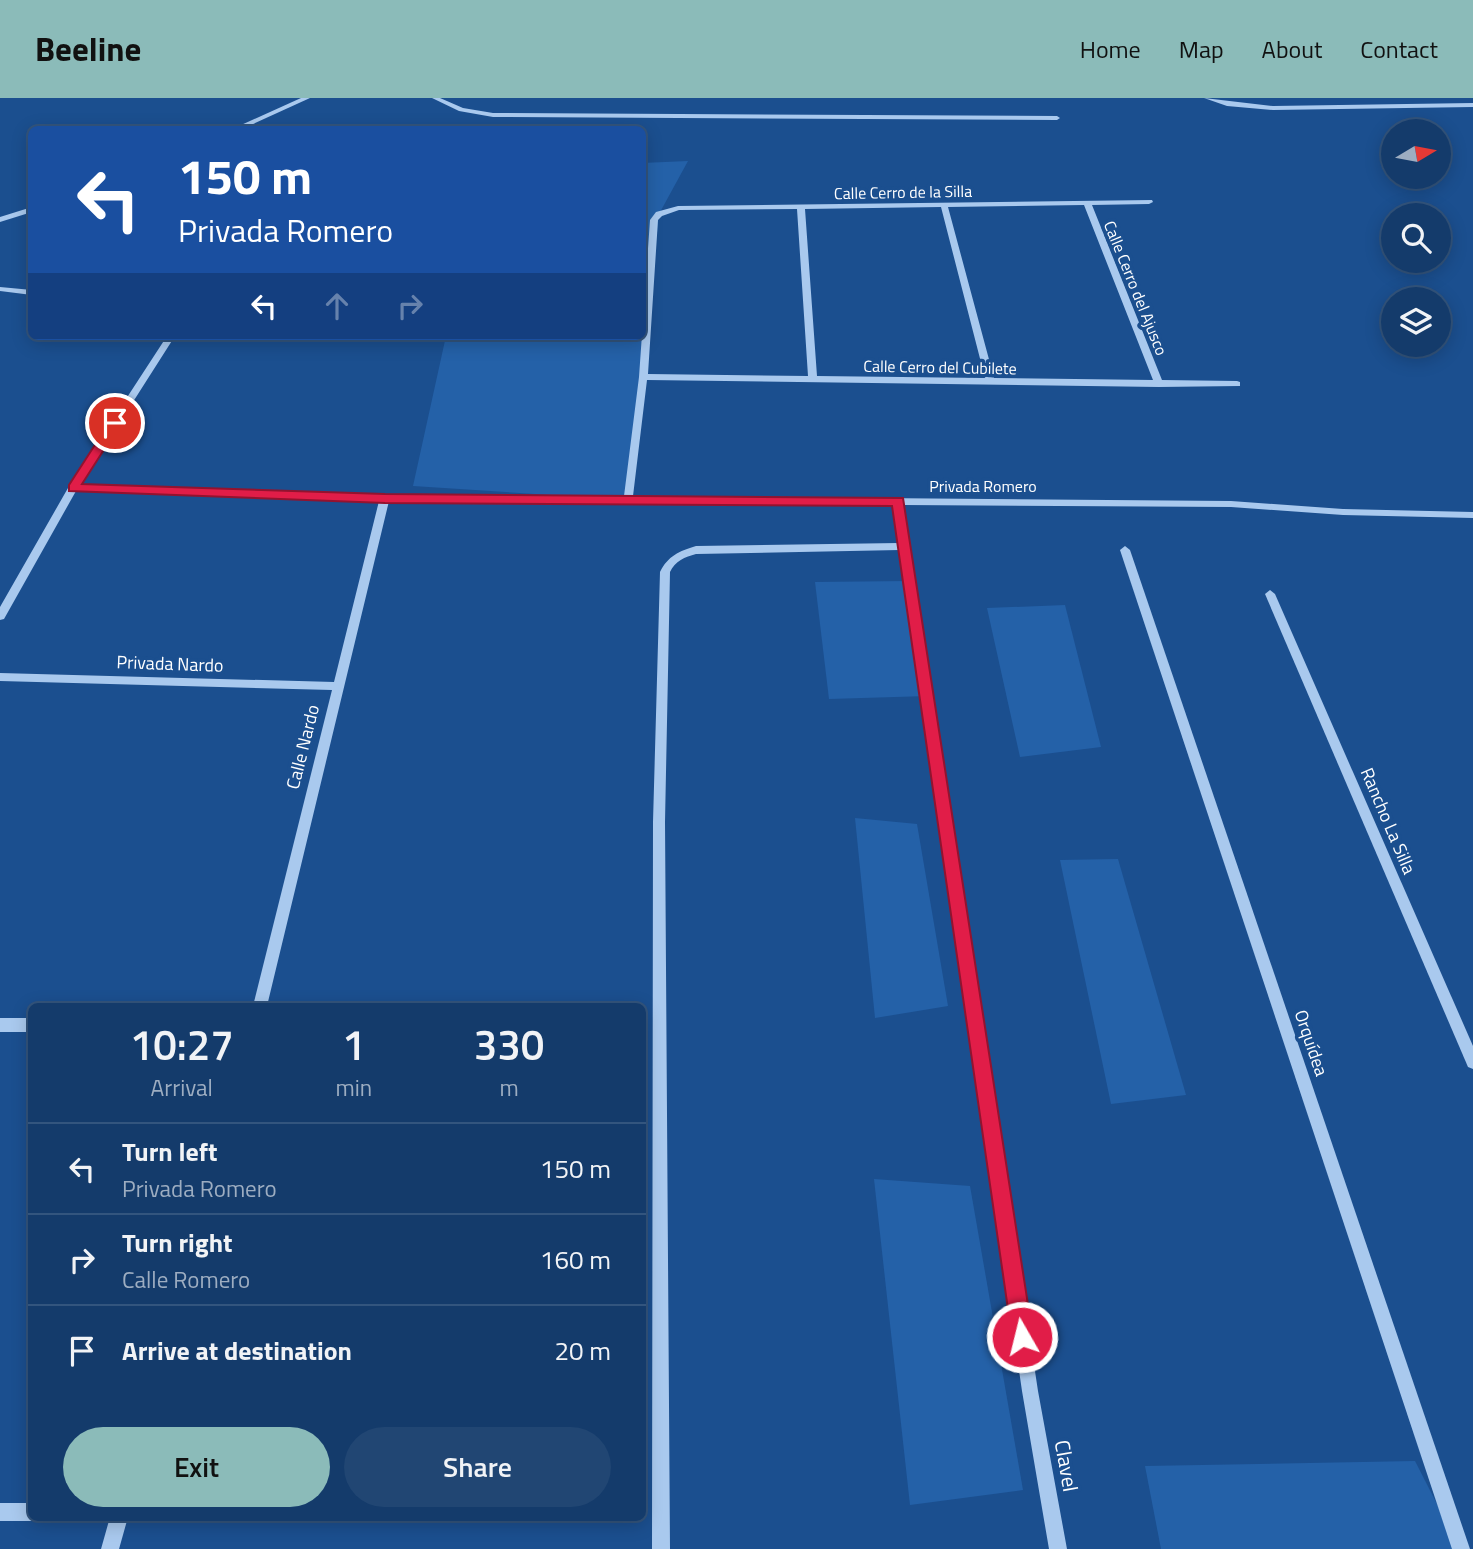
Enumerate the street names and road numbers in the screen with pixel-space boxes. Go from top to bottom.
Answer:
street label: Calle Cerro de la Silla [834,179,972,205]
street label: Calle Cerro del Ajusco [1098,217,1174,359]
street label: Calle Cerro del Cubilete [863,354,1017,380]
street label: Privada Romero [929,474,1037,498]
street label: Privada Nardo [116,648,224,679]
street label: Calle Nardo [279,702,326,792]
street label: Rancho La Silla [1354,763,1423,878]
street label: Orquídea [1288,1006,1335,1080]
street label: Clavel [1047,1437,1087,1494]

